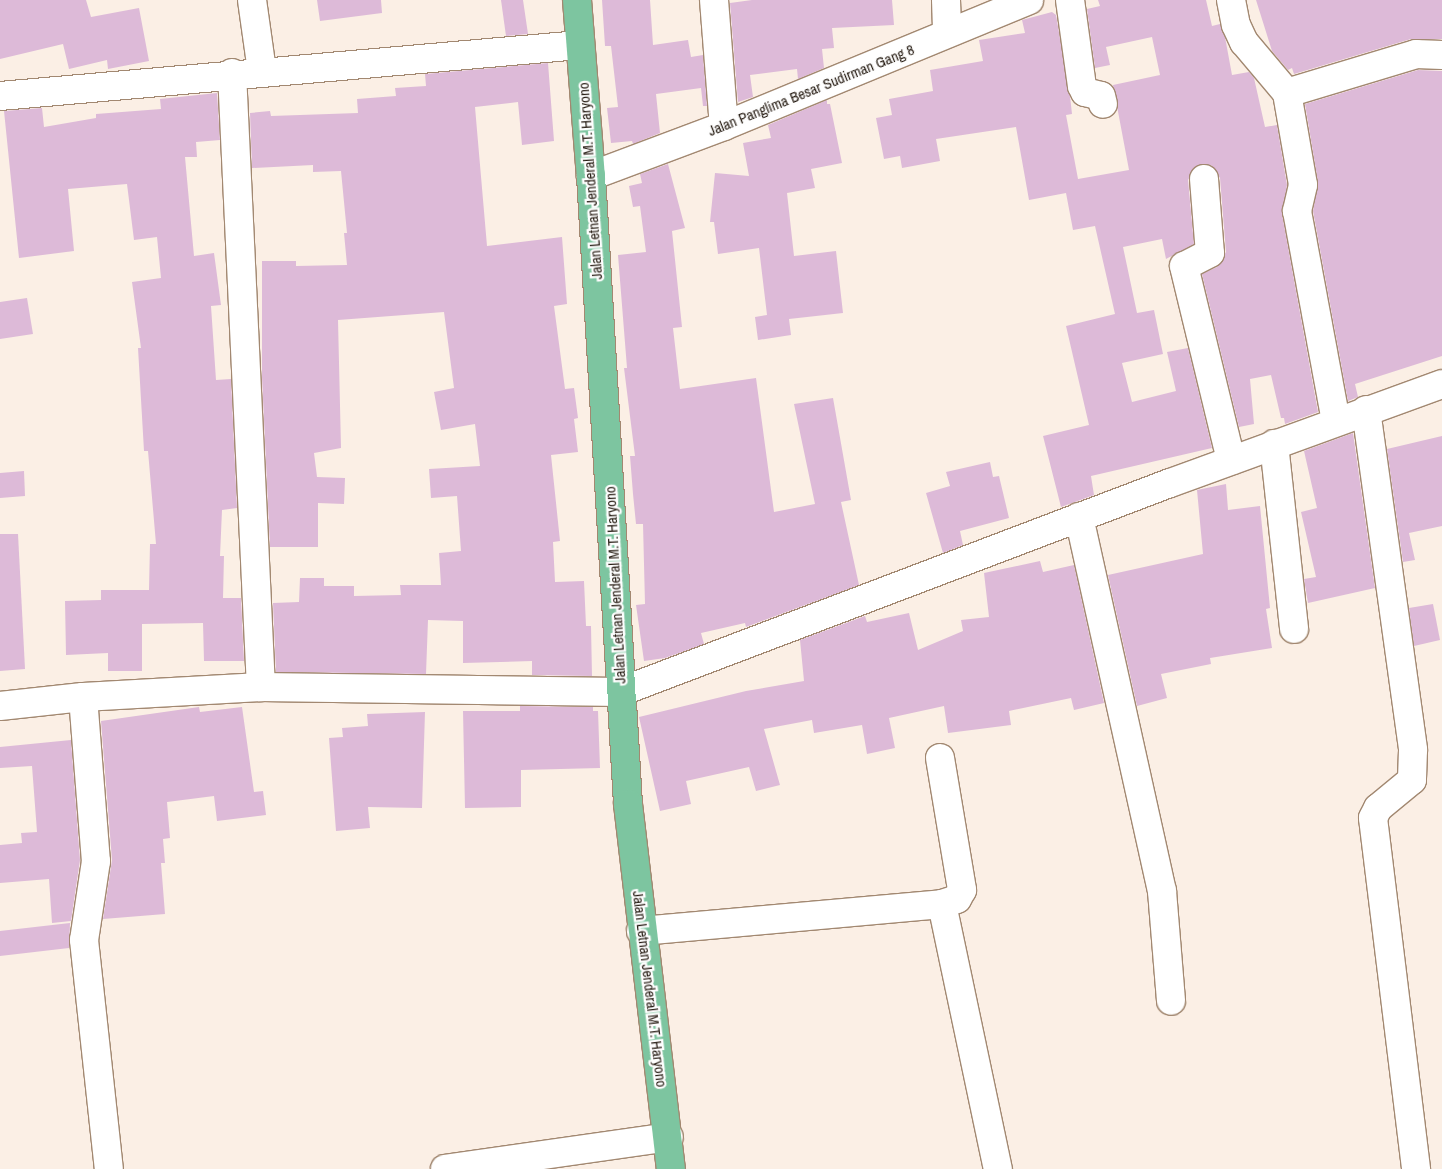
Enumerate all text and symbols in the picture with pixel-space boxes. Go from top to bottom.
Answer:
street label: Jalan Panglima Besar Sudirman Gang 8 [705,40,917,140]
street label: Jalan Letnan Jenderal M.T. Haryono [574,82,606,280]
street label: Jalan Letnan Jenderal M.T. Haryono [601,486,629,684]
street label: Jalan Letnan Jenderal M.T. Haryono [629,890,671,1088]

